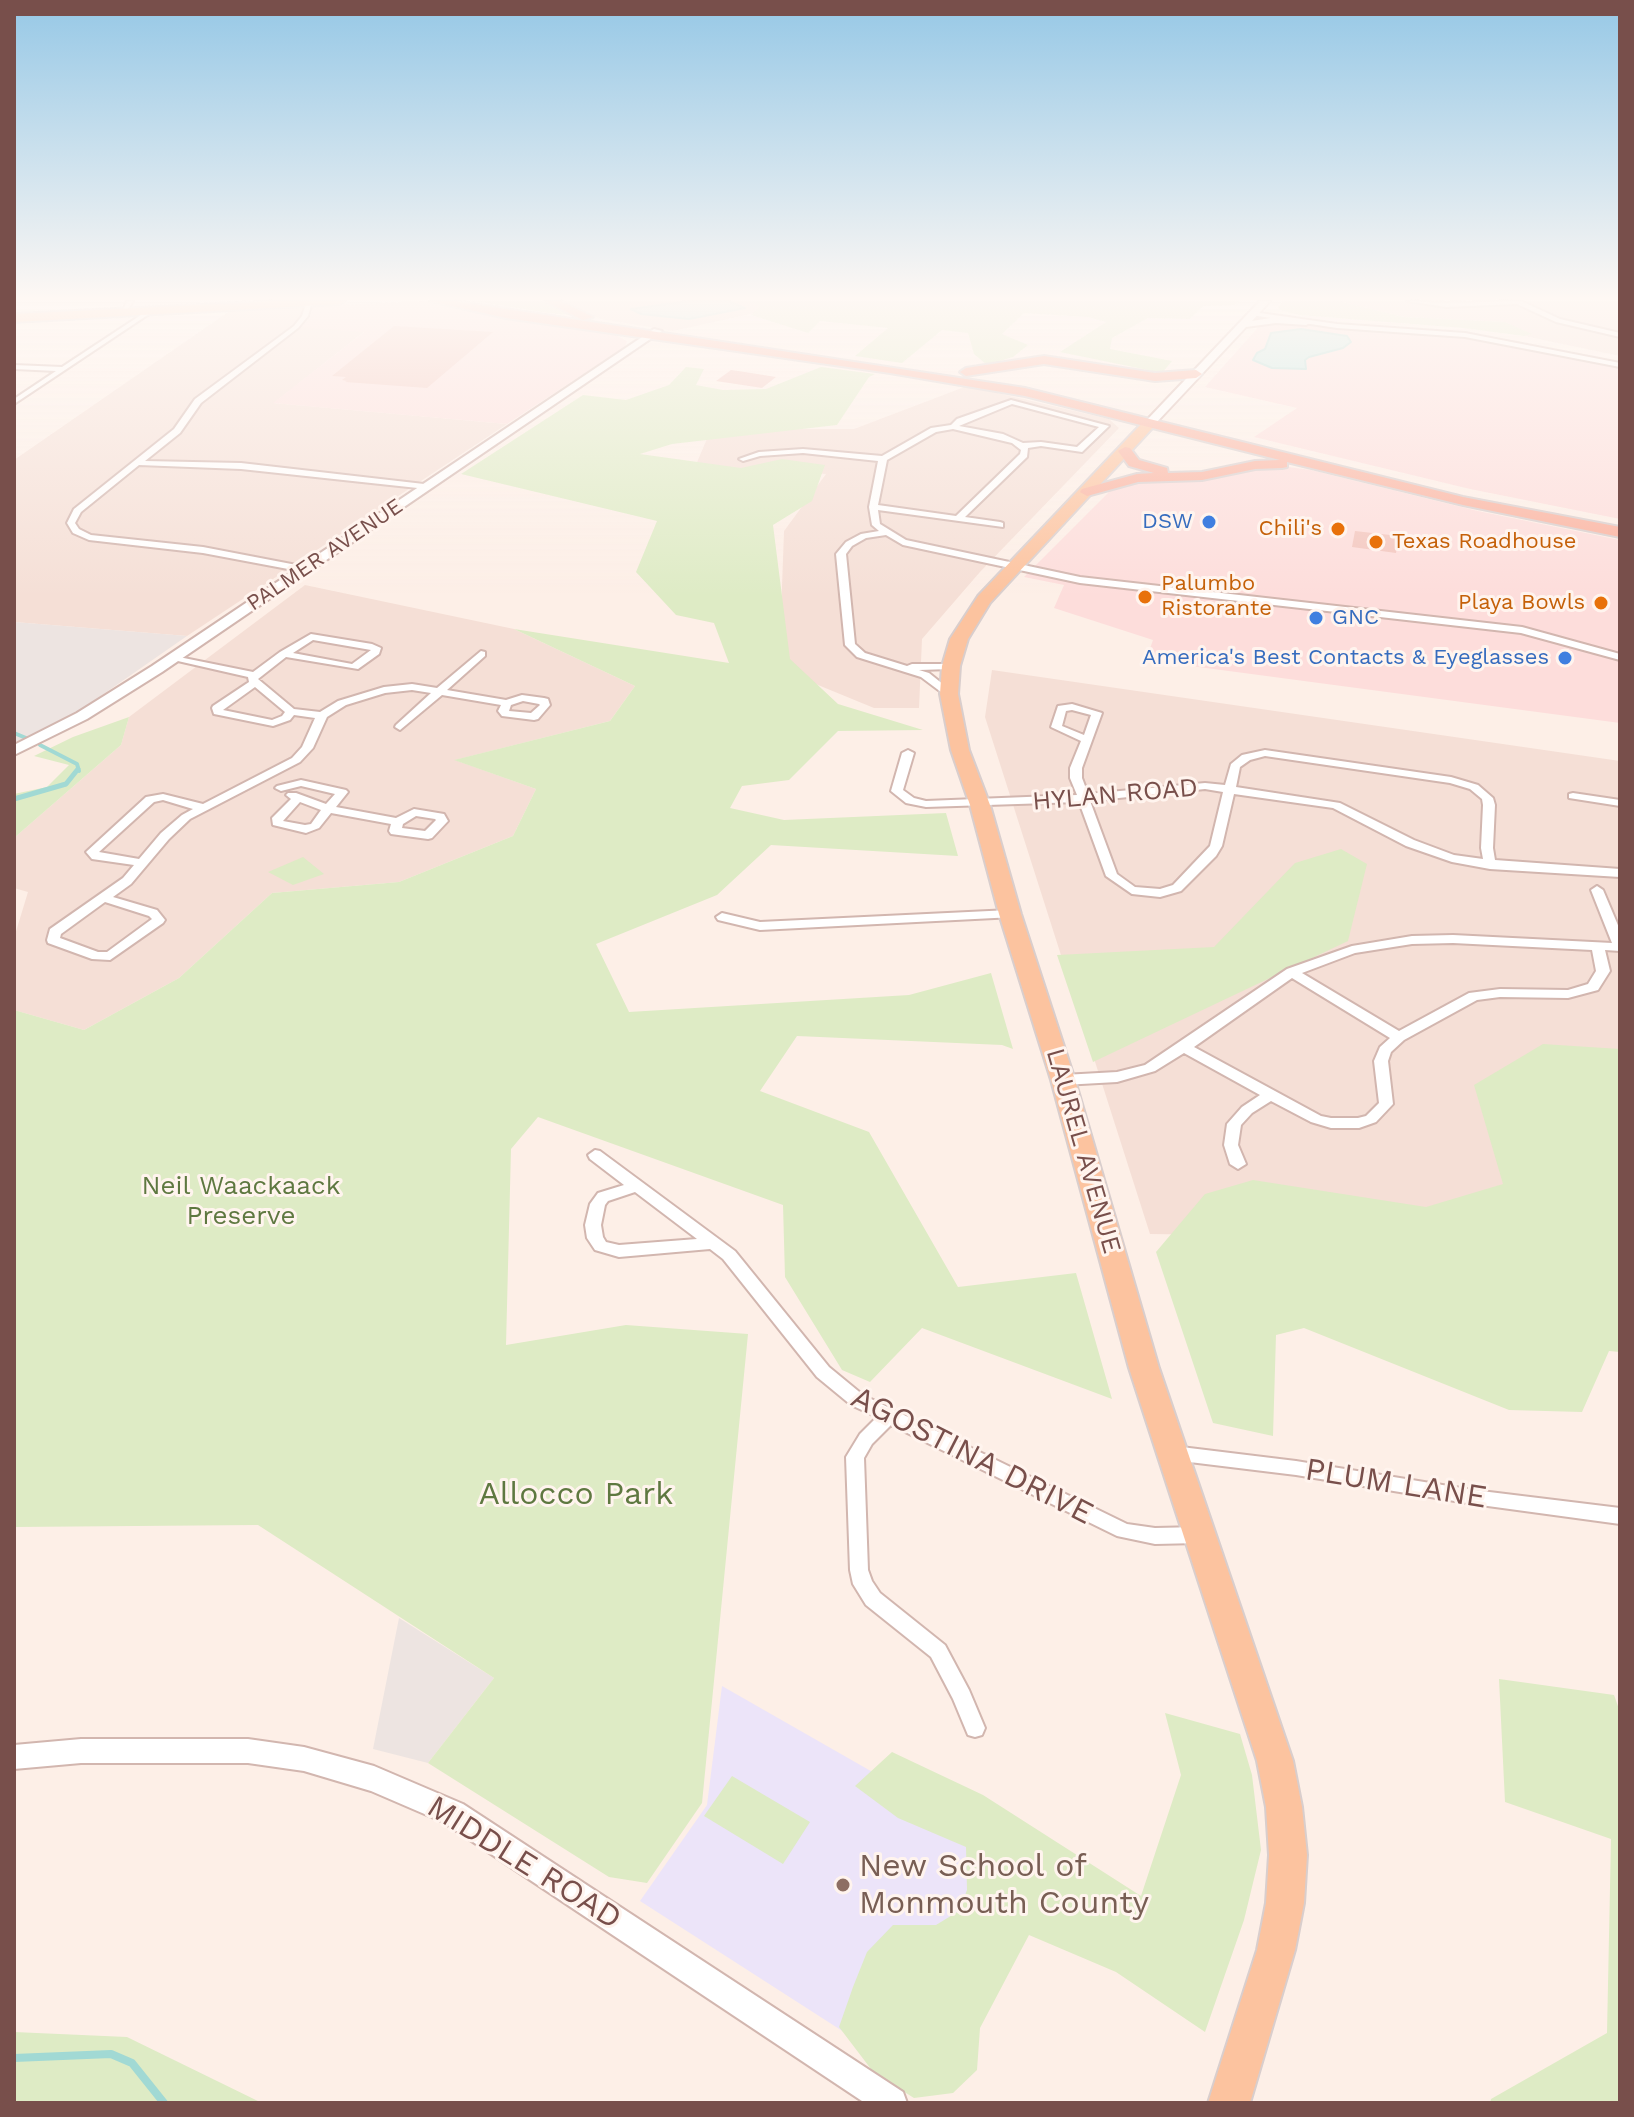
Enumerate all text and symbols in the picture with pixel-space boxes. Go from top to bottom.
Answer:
street label: PALMER AVENUE [242,493,408,617]
place label: DSW [1142,509,1193,535]
marker: DSW [1200,513,1218,531]
place label: Chili's [1258,516,1322,542]
marker: Chili's [1329,520,1347,538]
place label: Texas Roadhouse [1392,529,1577,555]
marker: Texas Roadhouse [1367,533,1385,551]
place label: Palumbo Ristorante [1161,571,1272,622]
marker: Palumbo Ristorante [1136,588,1154,606]
place label: Playa Bowls [1458,590,1585,616]
marker: Playa Bowls [1592,594,1610,612]
place label: GNC [1332,605,1379,631]
marker: GNC [1307,609,1325,627]
place label: America's Best Contacts & Eyeglasses [1142,645,1549,671]
marker: America's Best Contacts & Eyeglasses [1556,649,1574,667]
street label: HYLAN ROAD [1031,772,1199,818]
street label: LAUREL AVENUE [1039,1045,1127,1257]
park label: Neil Waackaack Preserve [142,1170,340,1232]
street label: AGOSTINA DRIVE [845,1378,1099,1534]
street label: PLUM LANE [1303,1451,1489,1517]
park label: Allocco Park [479,1476,673,1514]
street label: MIDDLE ROAD [420,1788,628,1938]
place label: New School of Monmouth County [859,1848,1149,1923]
marker: New School of Monmouth County [834,1876,852,1894]

